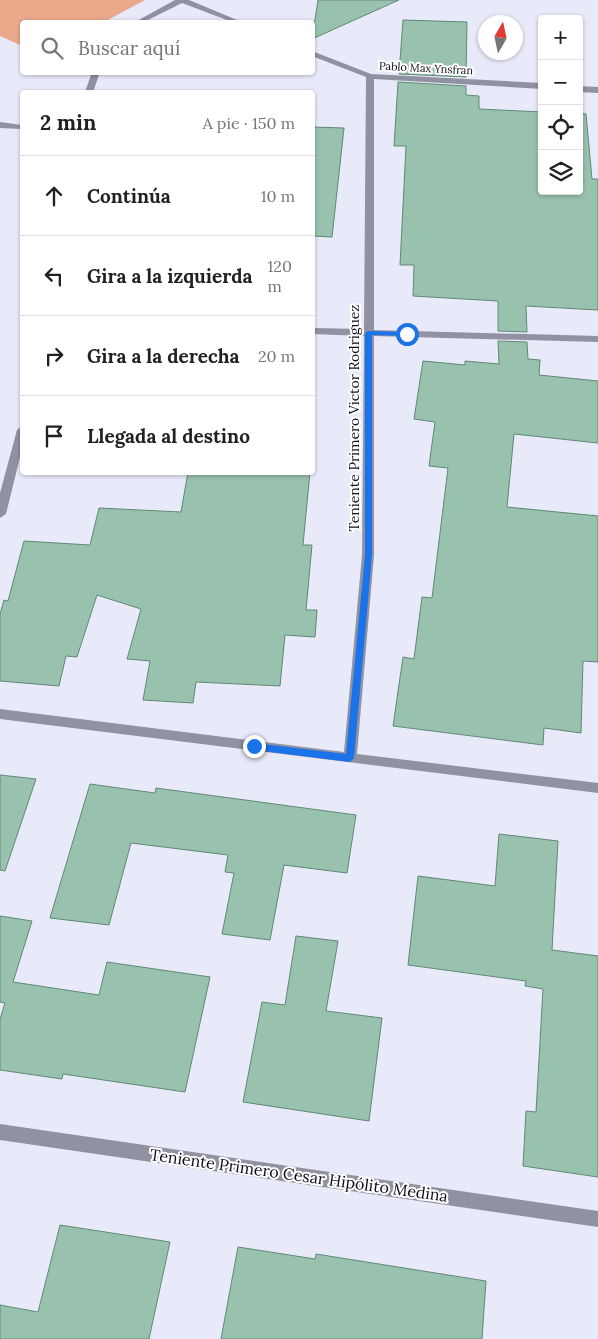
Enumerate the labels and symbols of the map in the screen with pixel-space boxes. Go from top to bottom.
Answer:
north arrow [478,15,523,60]
street label: Pablo Max Ynsfran [378,59,474,77]
street label: Teniente Primero Victor Rodriguez [345,304,363,532]
route start [396,323,419,346]
route end [243,735,266,758]
street label: Teniente Primero Cesar Hipólito Medina [149,1144,449,1206]

